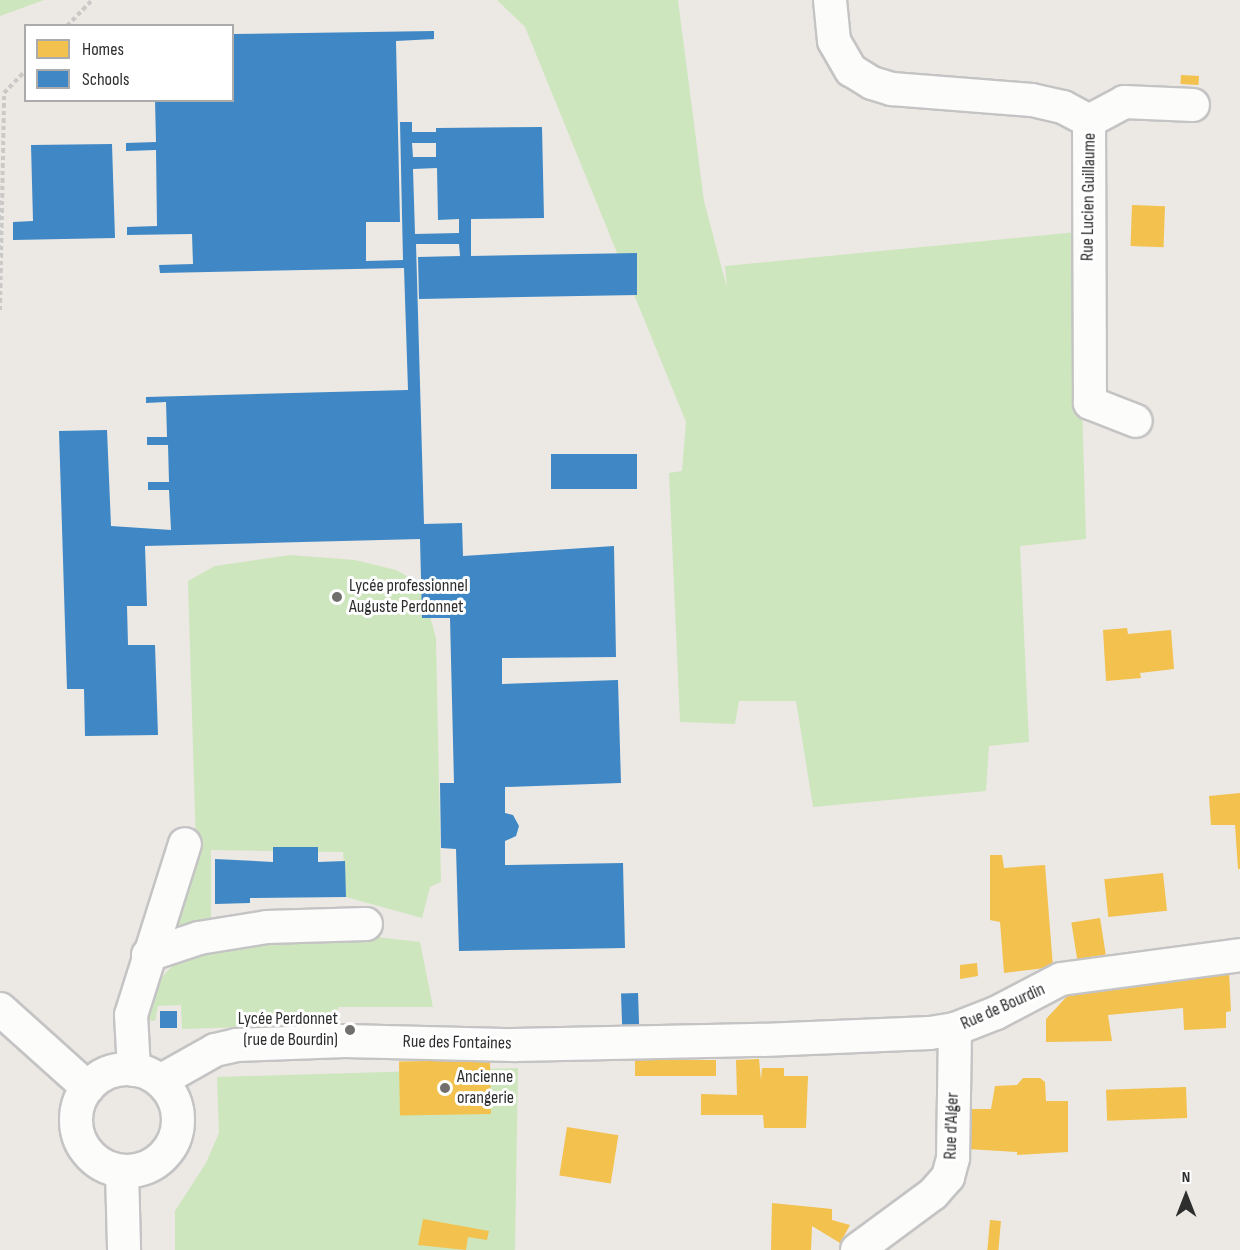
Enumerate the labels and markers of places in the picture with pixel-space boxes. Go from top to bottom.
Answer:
place label: Lycée professionnel Auguste Perdonnet [349,576,468,618]
marker: Lycée professionnel Auguste Perdonnet [330,590,344,604]
place label: Lycée Perdonnet (rue de Bourdin) [238,1009,338,1052]
marker: Lycée Perdonnet (rue de Bourdin) [343,1023,357,1037]
place label: Ancienne orangerie [457,1067,514,1110]
marker: Ancienne orangerie [438,1081,452,1095]

